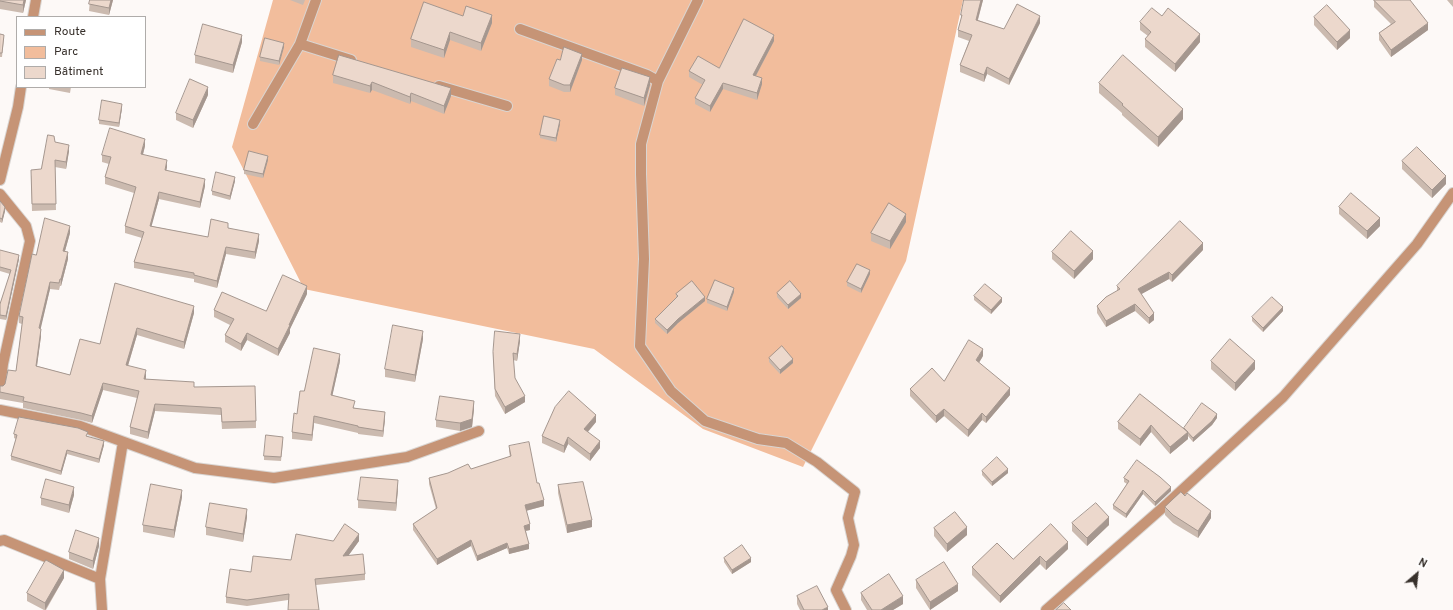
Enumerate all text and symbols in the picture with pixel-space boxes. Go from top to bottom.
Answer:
legend [16,16,146,88]
text: Route [54,24,86,40]
text: Parc [54,44,78,60]
text: Bâtiment [54,64,104,80]
north arrow [1397,554,1437,594]
text: N [1416,555,1429,571]

